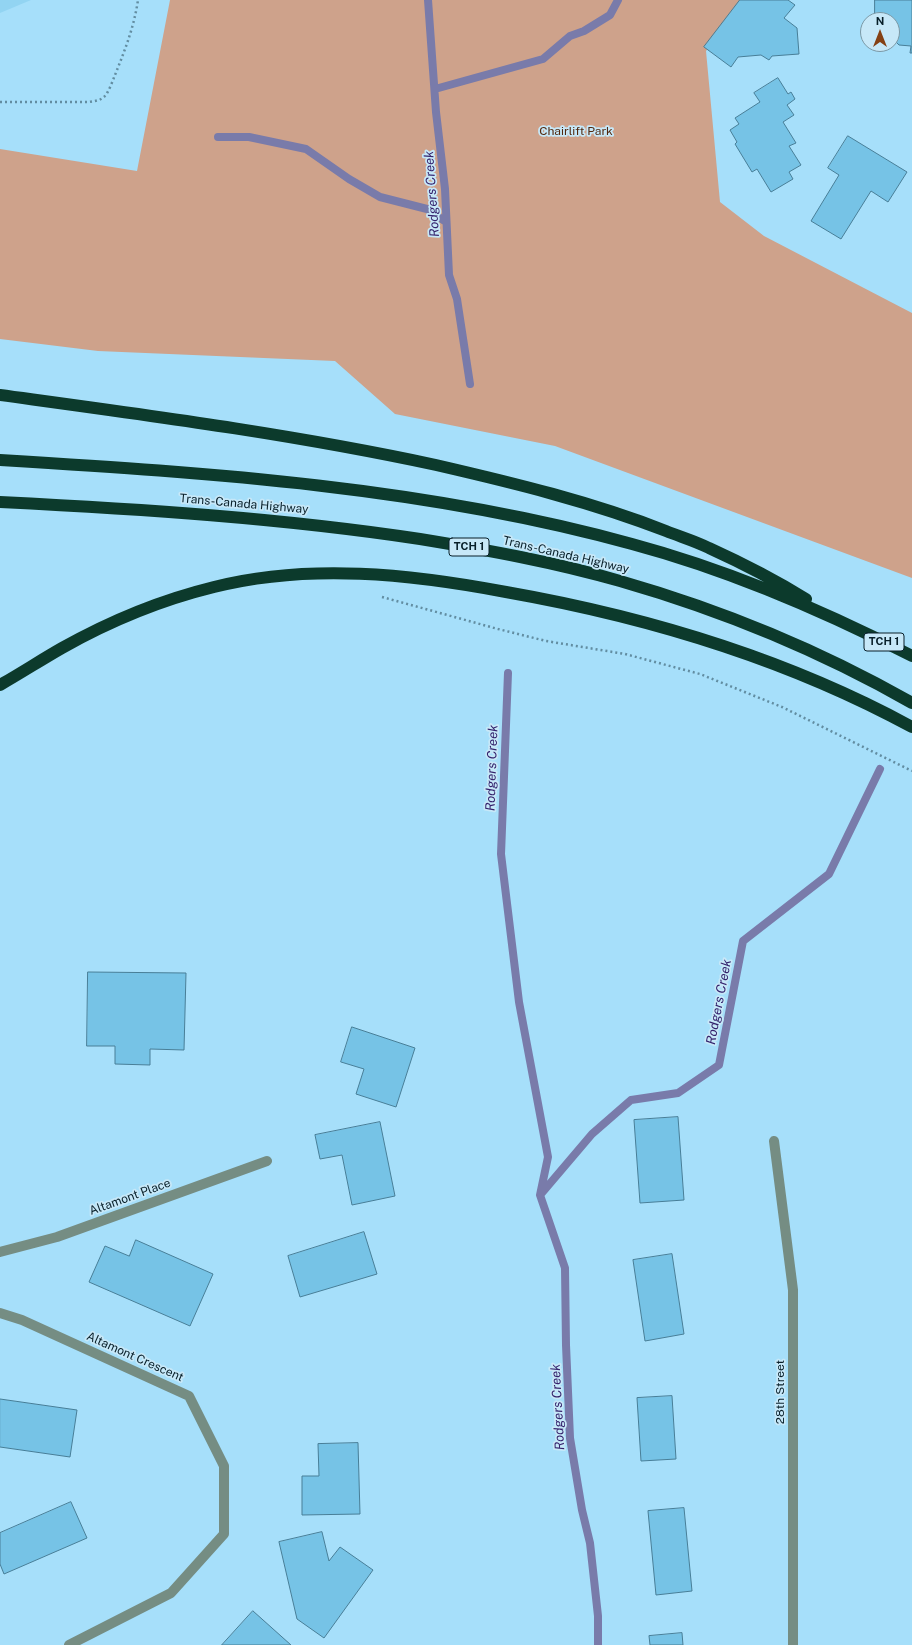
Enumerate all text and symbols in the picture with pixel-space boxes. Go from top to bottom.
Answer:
north arrow [860,12,900,52]
text: N [876,15,884,27]
park label: Chairlift Park [539,124,613,138]
water label: Rodgers Creek [421,150,443,238]
street label: Trans-Canada Highway [179,491,309,517]
street label: Trans-Canada Highway [501,533,631,577]
road number: TCH 1 [449,538,489,556]
road number: TCH 1 [864,633,904,651]
water label: Rodgers Creek [483,725,501,811]
water label: Rodgers Creek [703,958,735,1046]
street label: Altamont Place [87,1176,173,1218]
street label: Altamont Crescent [84,1329,186,1385]
street label: 28th Street [773,1360,787,1424]
water label: Rodgers Creek [548,1363,568,1451]

